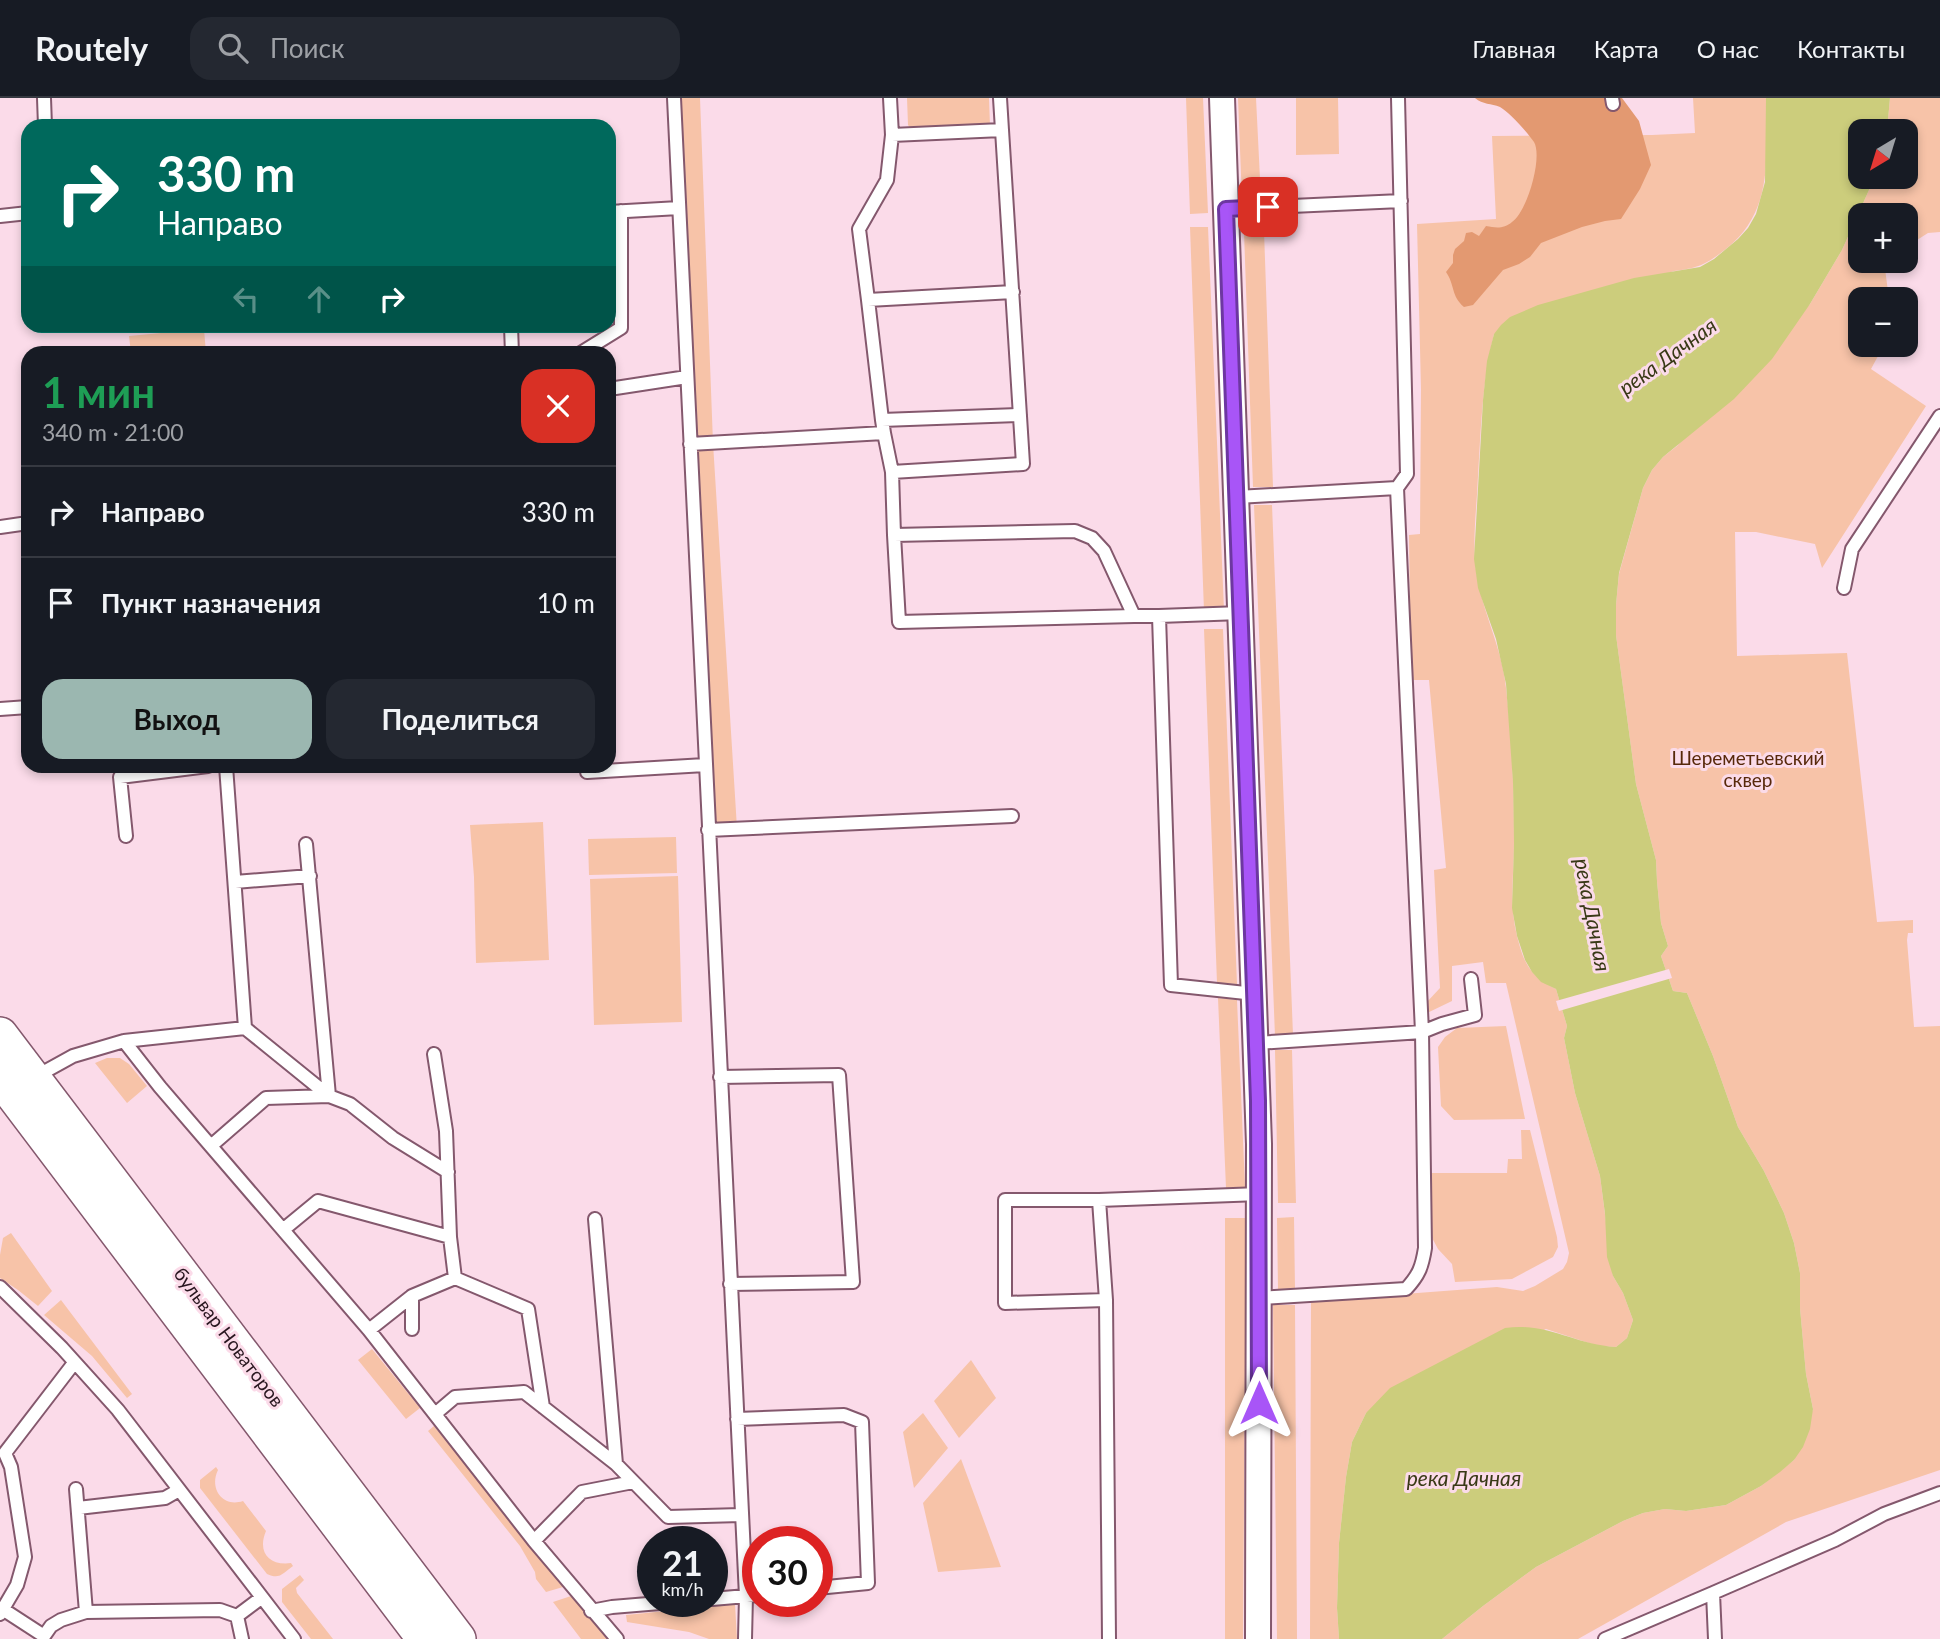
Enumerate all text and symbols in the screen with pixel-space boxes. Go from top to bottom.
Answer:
search box [190,17,680,80]
text: Routely [35,28,148,68]
icon: search [214,29,252,67]
text: Поиск [270,32,344,64]
text: Главная [1472,34,1556,63]
text: Карта [1594,34,1659,63]
text: О нас [1697,34,1759,63]
text: Контакты [1797,34,1905,63]
north arrow [1848,119,1918,189]
map controls [1848,119,1918,357]
text: 330 m [157,144,295,202]
icon: right [42,147,133,238]
pin [1238,177,1298,237]
icon: arrive [1249,188,1287,226]
text: Направо [157,203,283,242]
button: + [1848,203,1918,273]
icon: left [227,280,265,318]
icon: ahead [300,280,338,318]
icon: right [373,280,411,318]
button: − [1848,287,1918,357]
water label: река Дачная [1613,312,1721,400]
text: 1 мин [42,367,155,417]
button: close [521,369,595,443]
text: 340 m · 21:00 [42,418,184,446]
icon: right [42,493,80,531]
text: Направо [101,496,205,528]
text: 330 m [522,496,595,528]
icon: arrive [42,584,80,622]
text: Пункт назначения [101,587,321,619]
text: 10 m [537,587,595,619]
button: Выход [42,679,312,759]
button: Поделиться [326,679,595,759]
park label: Шереметьевский сквер [1671,746,1825,791]
water label: река Дачная [1570,856,1617,973]
street label: бульвар Новаторов [169,1262,289,1411]
position arrow [1222,1366,1296,1440]
water label: река Дачная [1407,1465,1521,1490]
speed limit sign: 30 [742,1526,833,1617]
text: 21 [662,1541,703,1583]
text: km/h [661,1578,704,1600]

